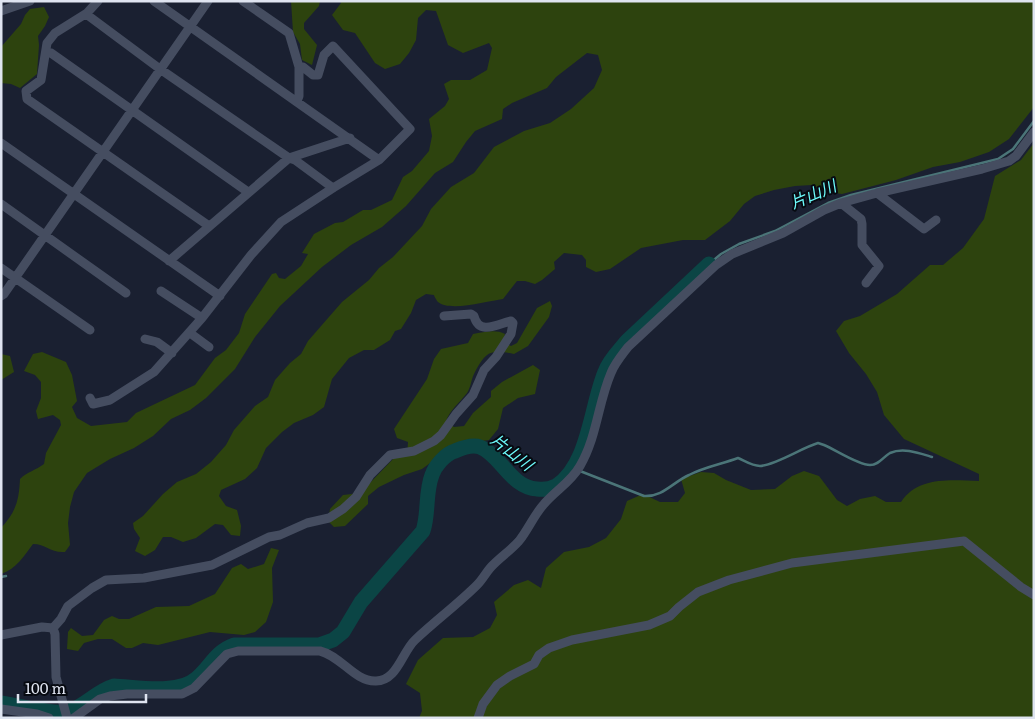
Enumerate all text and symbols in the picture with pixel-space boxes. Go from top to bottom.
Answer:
water label: 片山川 [786,172,841,214]
water label: 片山川 [486,427,540,477]
scale bar [18,672,145,704]
text: 100 m [25,676,66,699]

